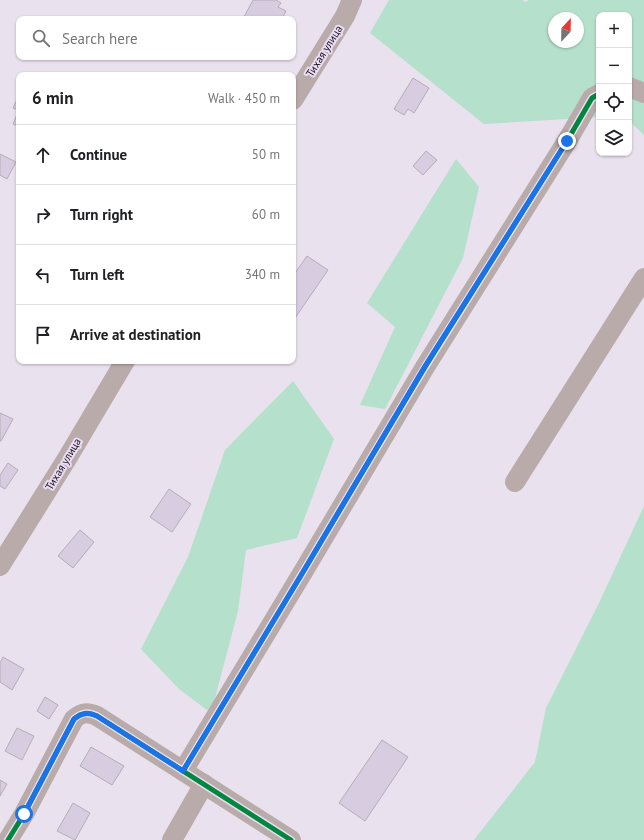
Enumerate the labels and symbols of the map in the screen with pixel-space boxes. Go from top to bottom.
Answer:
north arrow [548,12,584,48]
street label: Тихая улица [303,23,345,79]
route end [558,132,576,150]
street label: Тихая улица [42,435,84,493]
route start [15,805,33,823]

